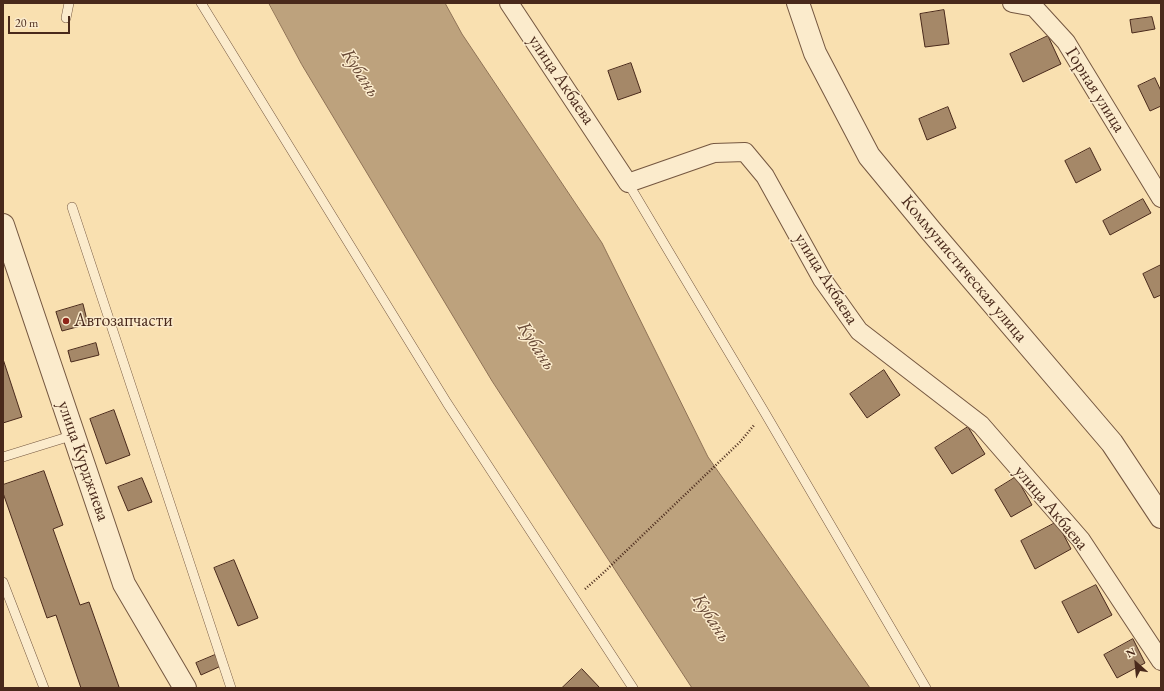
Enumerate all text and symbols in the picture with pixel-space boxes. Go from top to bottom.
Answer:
scale bar [10,8,72,34]
text: 20 m [15,15,38,31]
street label: улица Акбаева [523,31,599,129]
street label: Горная улица [1060,43,1130,137]
water label: Кубань [336,44,384,102]
street label: Коммунистическая улица [896,191,1032,347]
street label: улица Акбаева [789,229,863,329]
place label: Автозапчасти [74,310,173,332]
marker: Автозапчасти [61,316,71,326]
water label: Кубань [512,317,560,375]
street label: улица Курджиева [52,398,114,524]
street label: улица Акбаева [1009,461,1093,555]
water label: Кубань [687,589,735,647]
north arrow [1116,643,1156,683]
text: N [1123,644,1138,661]

